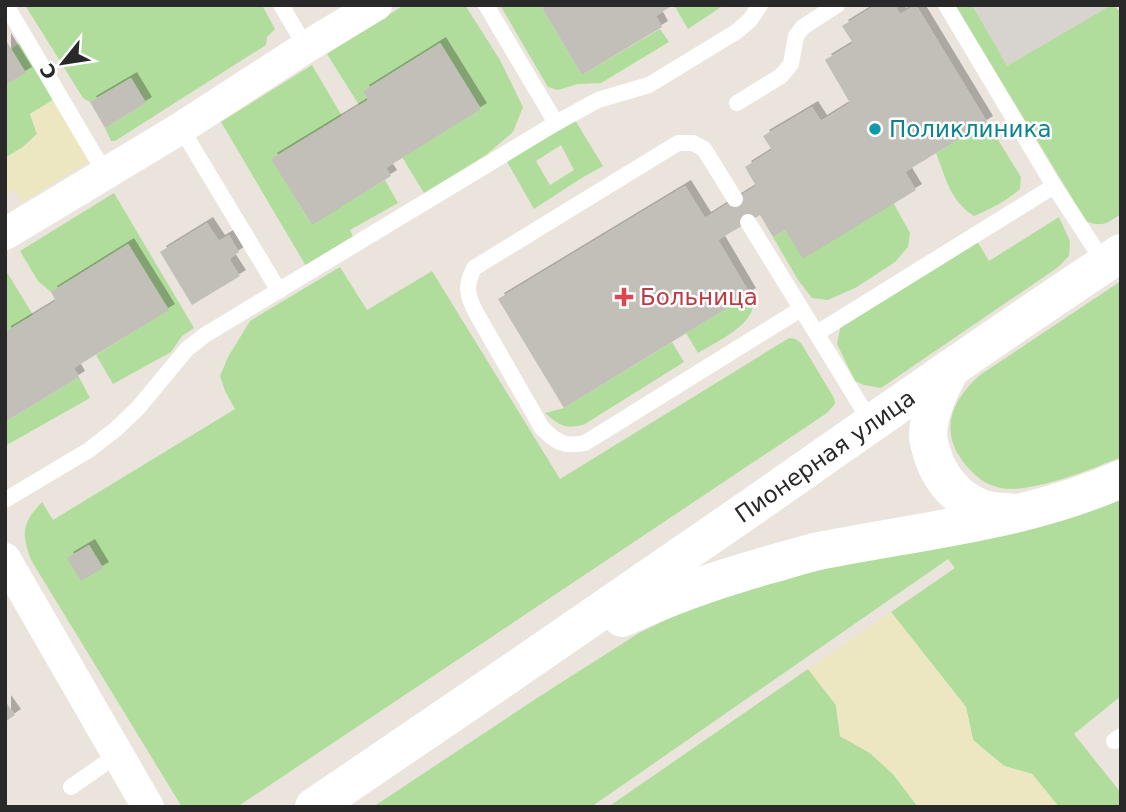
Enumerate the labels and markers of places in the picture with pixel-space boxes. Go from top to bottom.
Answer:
place label: Поликлиника [889,116,1052,142]
marker: Поликлиника [867,121,883,137]
place label: Больница [640,284,758,310]
marker: Больница [614,287,634,307]

